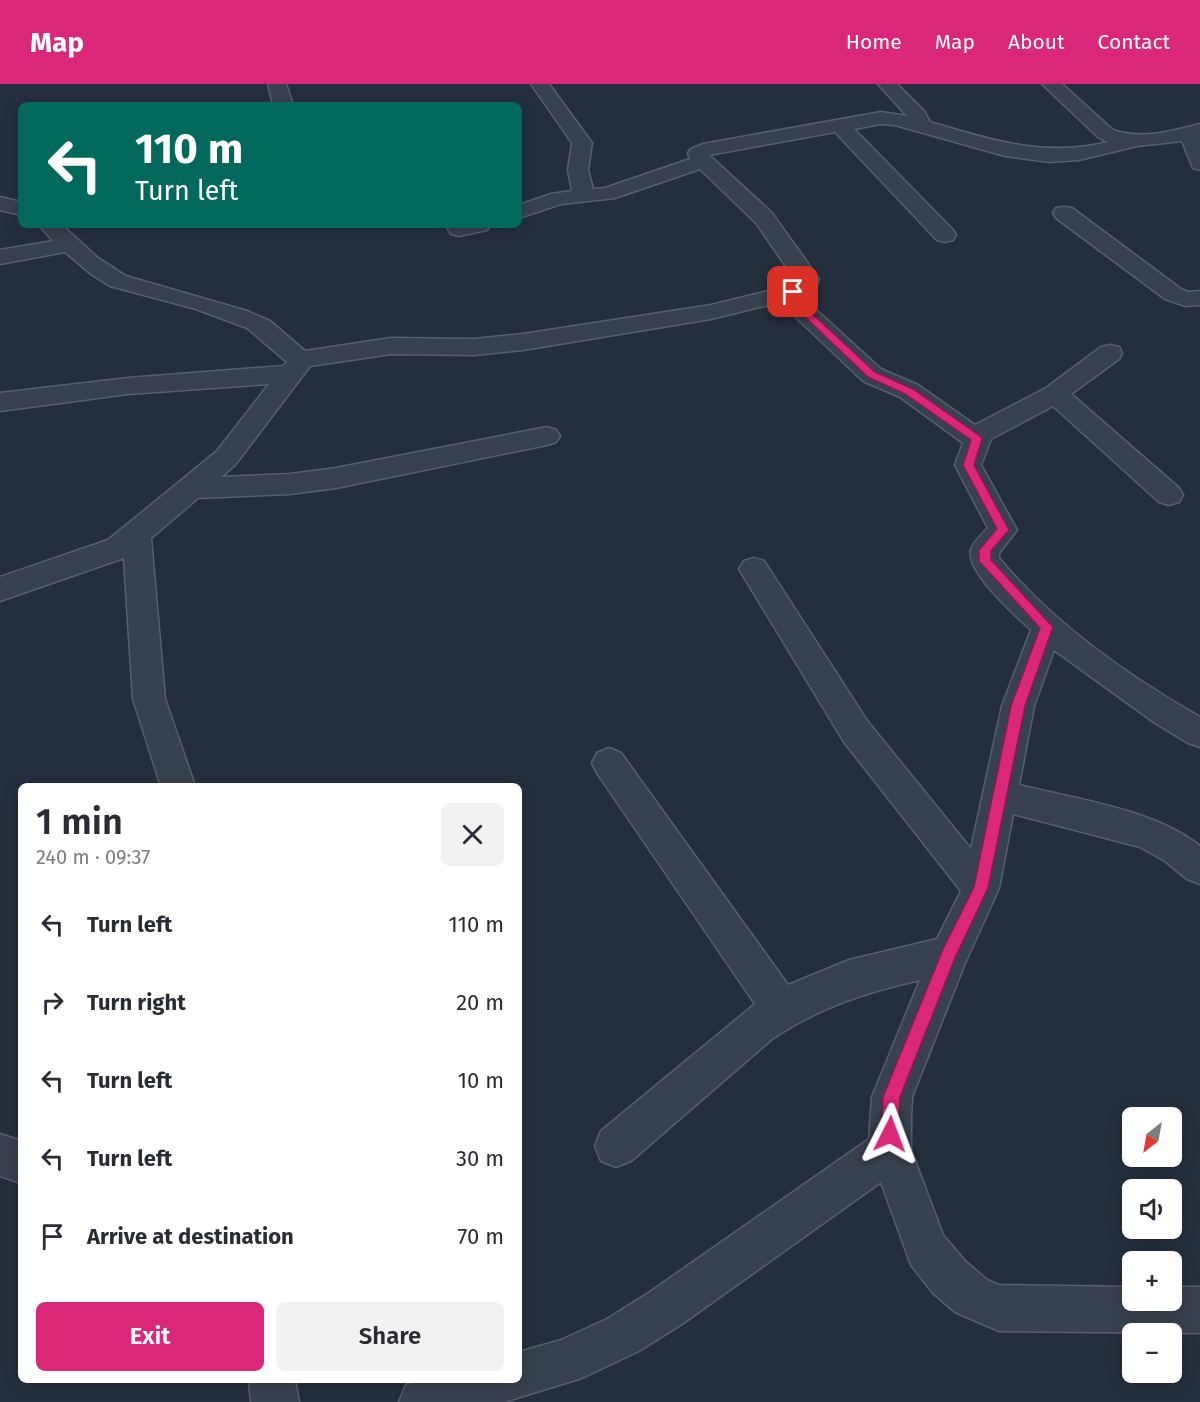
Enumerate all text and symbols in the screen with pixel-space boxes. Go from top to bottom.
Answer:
text: Map [30,26,84,59]
text: Home [846,29,902,55]
text: Map [935,29,975,55]
text: About [1008,29,1065,55]
text: Contact [1098,29,1170,55]
text: 110 m [135,124,243,174]
icon: left [36,126,114,204]
text: Turn left [135,175,238,207]
pin [767,266,818,317]
icon: arrive [776,275,809,308]
text: 1 min [36,800,123,844]
button: close [441,803,504,866]
text: 240 m · 09:37 [36,845,150,869]
icon: left [36,908,69,941]
text: Turn left [87,911,172,938]
text: 110 m [448,911,504,938]
icon: right [36,986,69,1019]
text: Turn right [87,989,186,1016]
text: 20 m [456,989,504,1016]
icon: left [36,1064,69,1097]
text: Turn left [87,1067,172,1094]
text: 10 m [458,1067,504,1094]
position arrow [858,1102,922,1166]
north arrow [1122,1107,1182,1167]
map controls [1122,1107,1182,1383]
icon: left [36,1142,69,1175]
text: Turn left [87,1145,172,1172]
text: 30 m [456,1145,504,1172]
button: sound [1122,1179,1182,1239]
icon: arrive [36,1220,69,1253]
text: Arrive at destination [87,1223,294,1250]
text: 70 m [458,1223,504,1250]
button: + [1122,1251,1182,1311]
button: Exit [36,1302,264,1371]
button: Share [276,1302,504,1371]
button: − [1122,1323,1182,1383]

